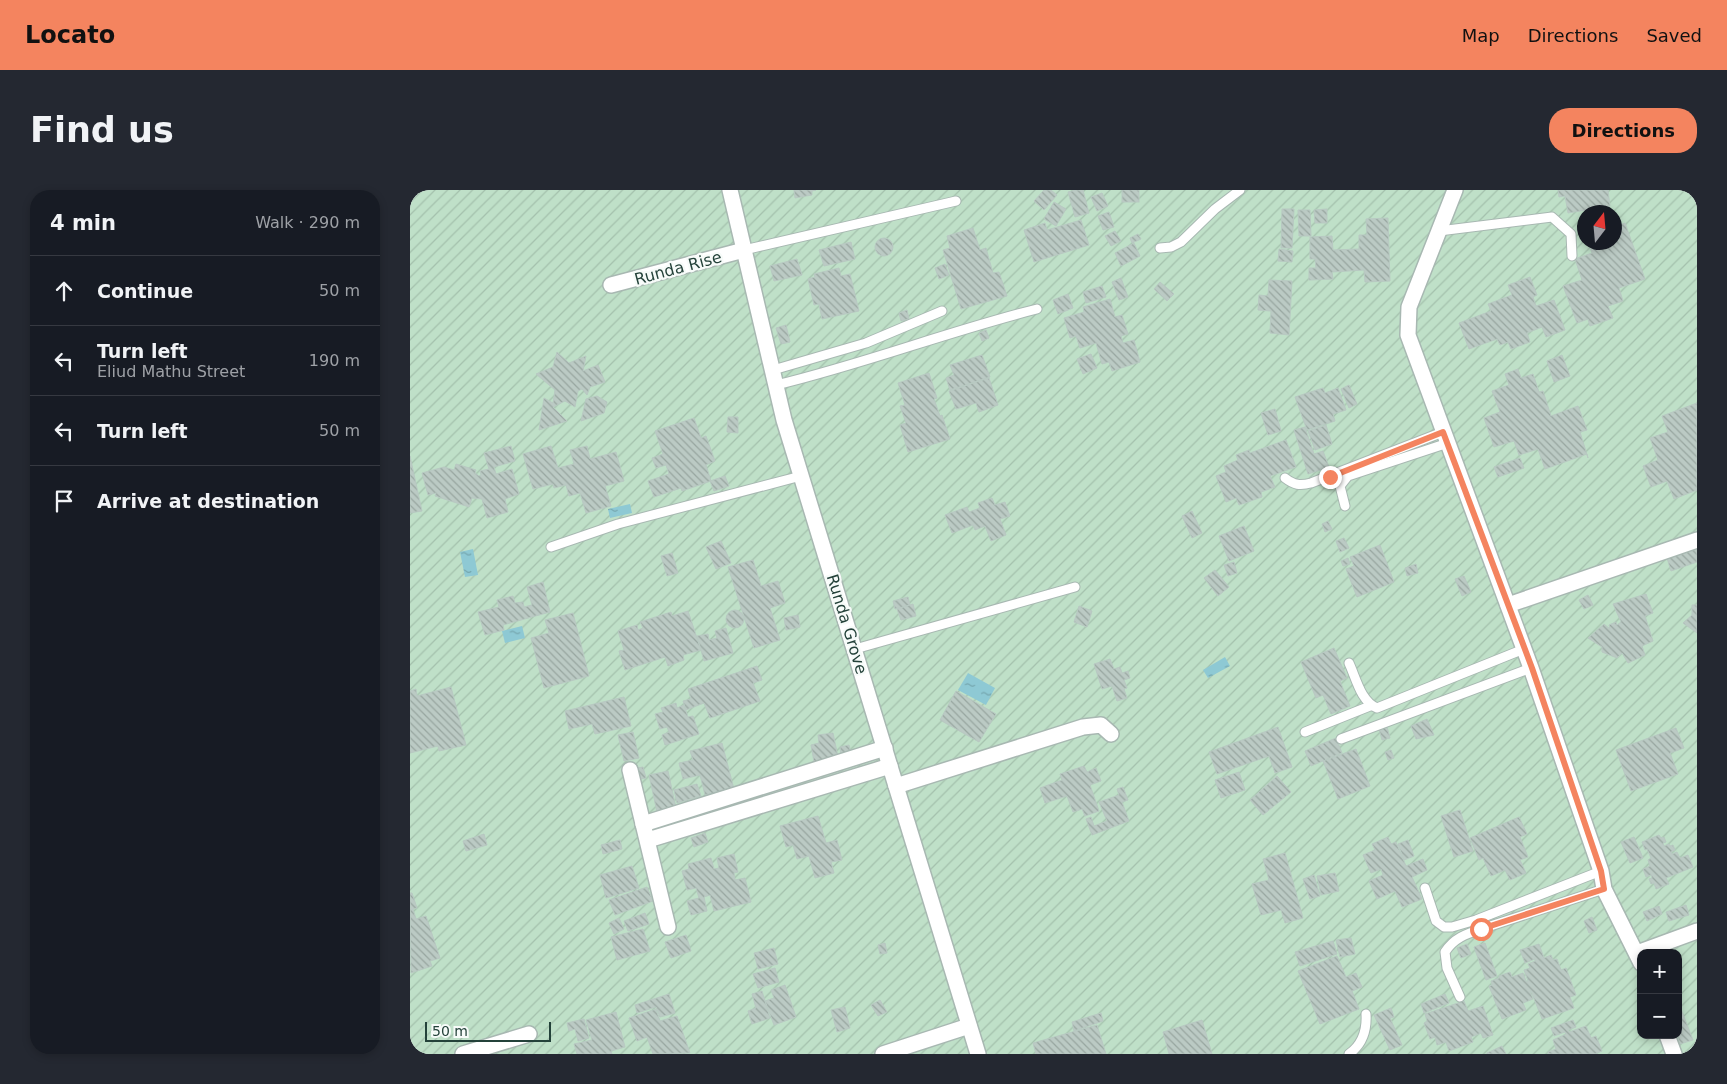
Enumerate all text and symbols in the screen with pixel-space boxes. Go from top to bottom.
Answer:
text: Locato [25,21,115,49]
text: Map [1462,25,1500,46]
text: Directions [1528,25,1618,46]
text: Saved [1646,25,1702,46]
button: Directions [1549,108,1697,153]
text: Find us [30,110,174,150]
north arrow [1577,205,1622,250]
text: 4 min [50,211,116,235]
text: Walk · 290 m [255,213,360,232]
street label: Runda Rise [632,247,724,289]
icon: ahead [50,277,78,305]
text: Continue [97,280,193,302]
text: 50 m [319,281,360,300]
text: Turn left [97,340,188,362]
icon: left [50,347,78,375]
text: 190 m [309,351,360,370]
text: Eliud Mathu Street [97,362,245,381]
icon: left [50,417,78,445]
text: Turn left [97,420,188,442]
text: 50 m [319,421,360,440]
route end [1319,466,1342,489]
icon: arrive [50,487,78,515]
text: Arrive at destination [97,490,319,512]
street label: Runda Grove [823,572,871,676]
route start [1470,918,1493,941]
map controls [1637,949,1682,1039]
button: + [1637,949,1682,994]
button: − [1637,994,1682,1039]
scale bar [425,1019,551,1042]
text: 50 m [432,1023,468,1039]

